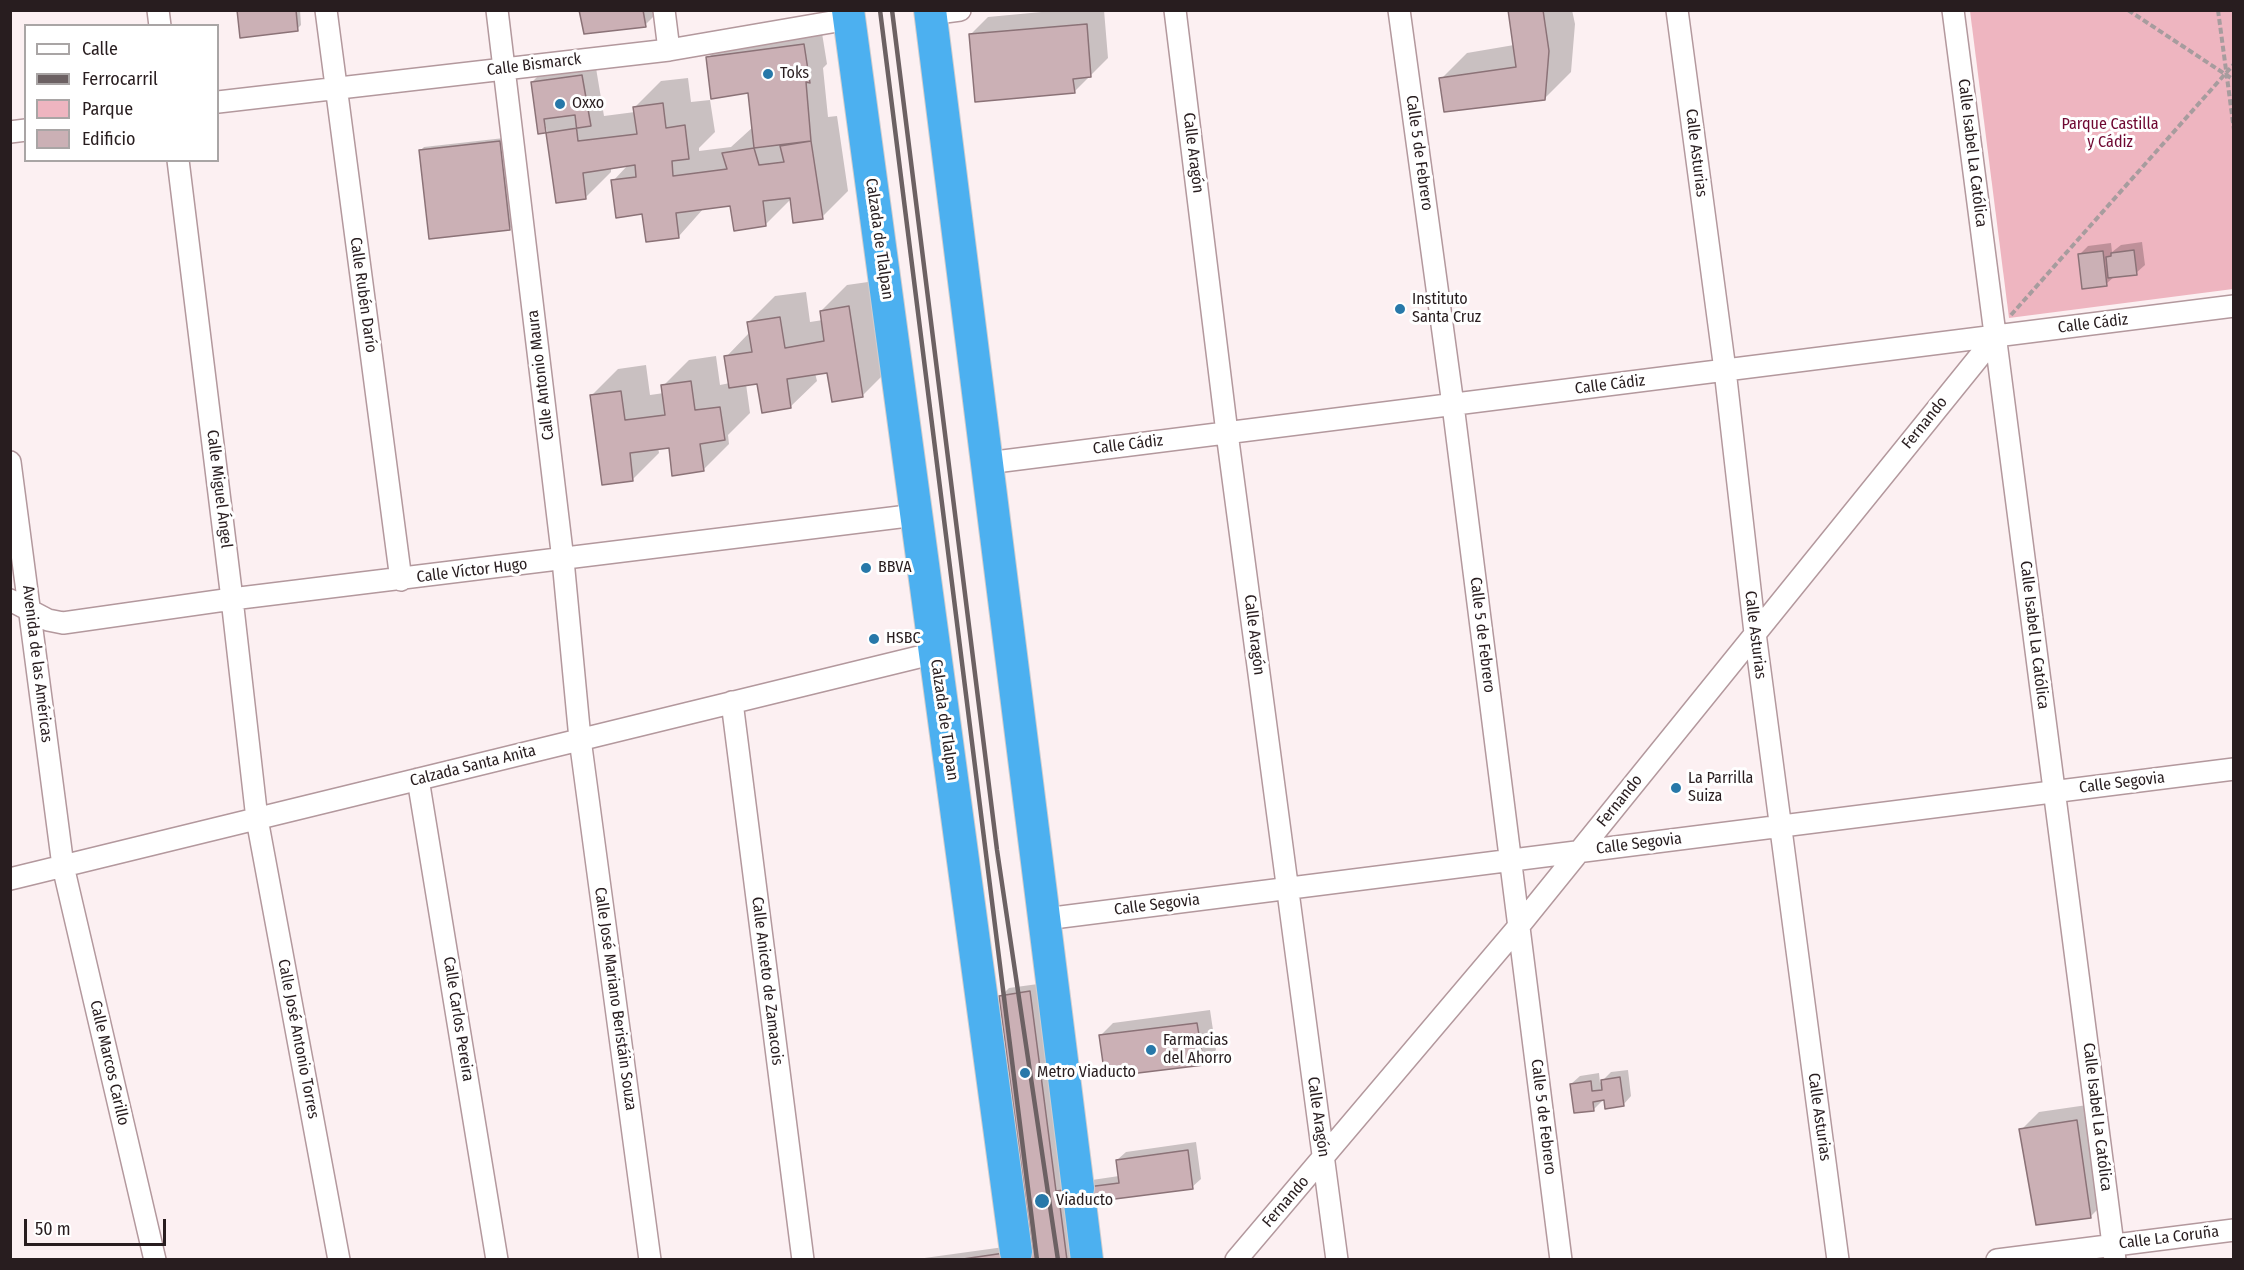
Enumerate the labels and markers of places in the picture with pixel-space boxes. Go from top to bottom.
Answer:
place label: Toks [780,64,809,84]
marker: Toks [761,67,775,81]
place label: Oxxo [572,94,604,114]
marker: Oxxo [553,97,567,111]
place label: Instituto Santa Cruz [1412,290,1481,328]
marker: Instituto Santa Cruz [1393,302,1407,316]
place label: BBVA [878,558,912,578]
marker: BBVA [859,561,873,575]
place label: HSBC [886,629,921,649]
marker: HSBC [867,632,881,646]
place label: La Parrilla Suiza [1688,769,1753,807]
marker: La Parrilla Suiza [1669,781,1683,795]
place label: Farmacias del Ahorro [1163,1031,1232,1069]
marker: Farmacias del Ahorro [1144,1043,1158,1057]
place label: Metro Viaducto [1037,1063,1136,1083]
marker: Metro Viaducto [1018,1066,1032,1080]
place label: Viaducto [1056,1191,1113,1211]
marker: Viaducto [1033,1192,1051,1210]

